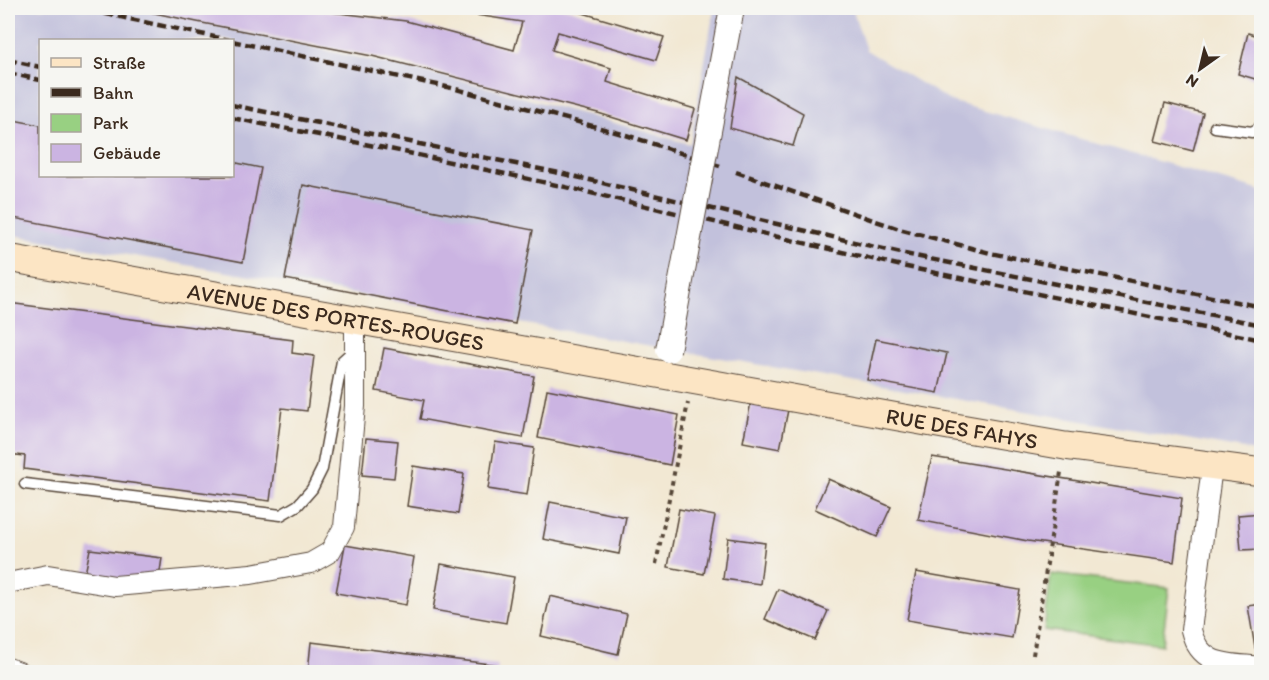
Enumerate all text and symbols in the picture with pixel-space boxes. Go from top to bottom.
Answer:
legend [39,39,234,177]
north arrow [1170,39,1230,99]
text: Straße [93,52,146,74]
text: N [1182,70,1202,92]
text: Bahn [93,82,134,104]
text: Park [93,112,128,134]
text: Gebäude [93,142,161,164]
street label: AVENUE DES PORTES-ROUGES [185,277,486,356]
street label: RUE DES FAHYS [884,402,1040,455]

